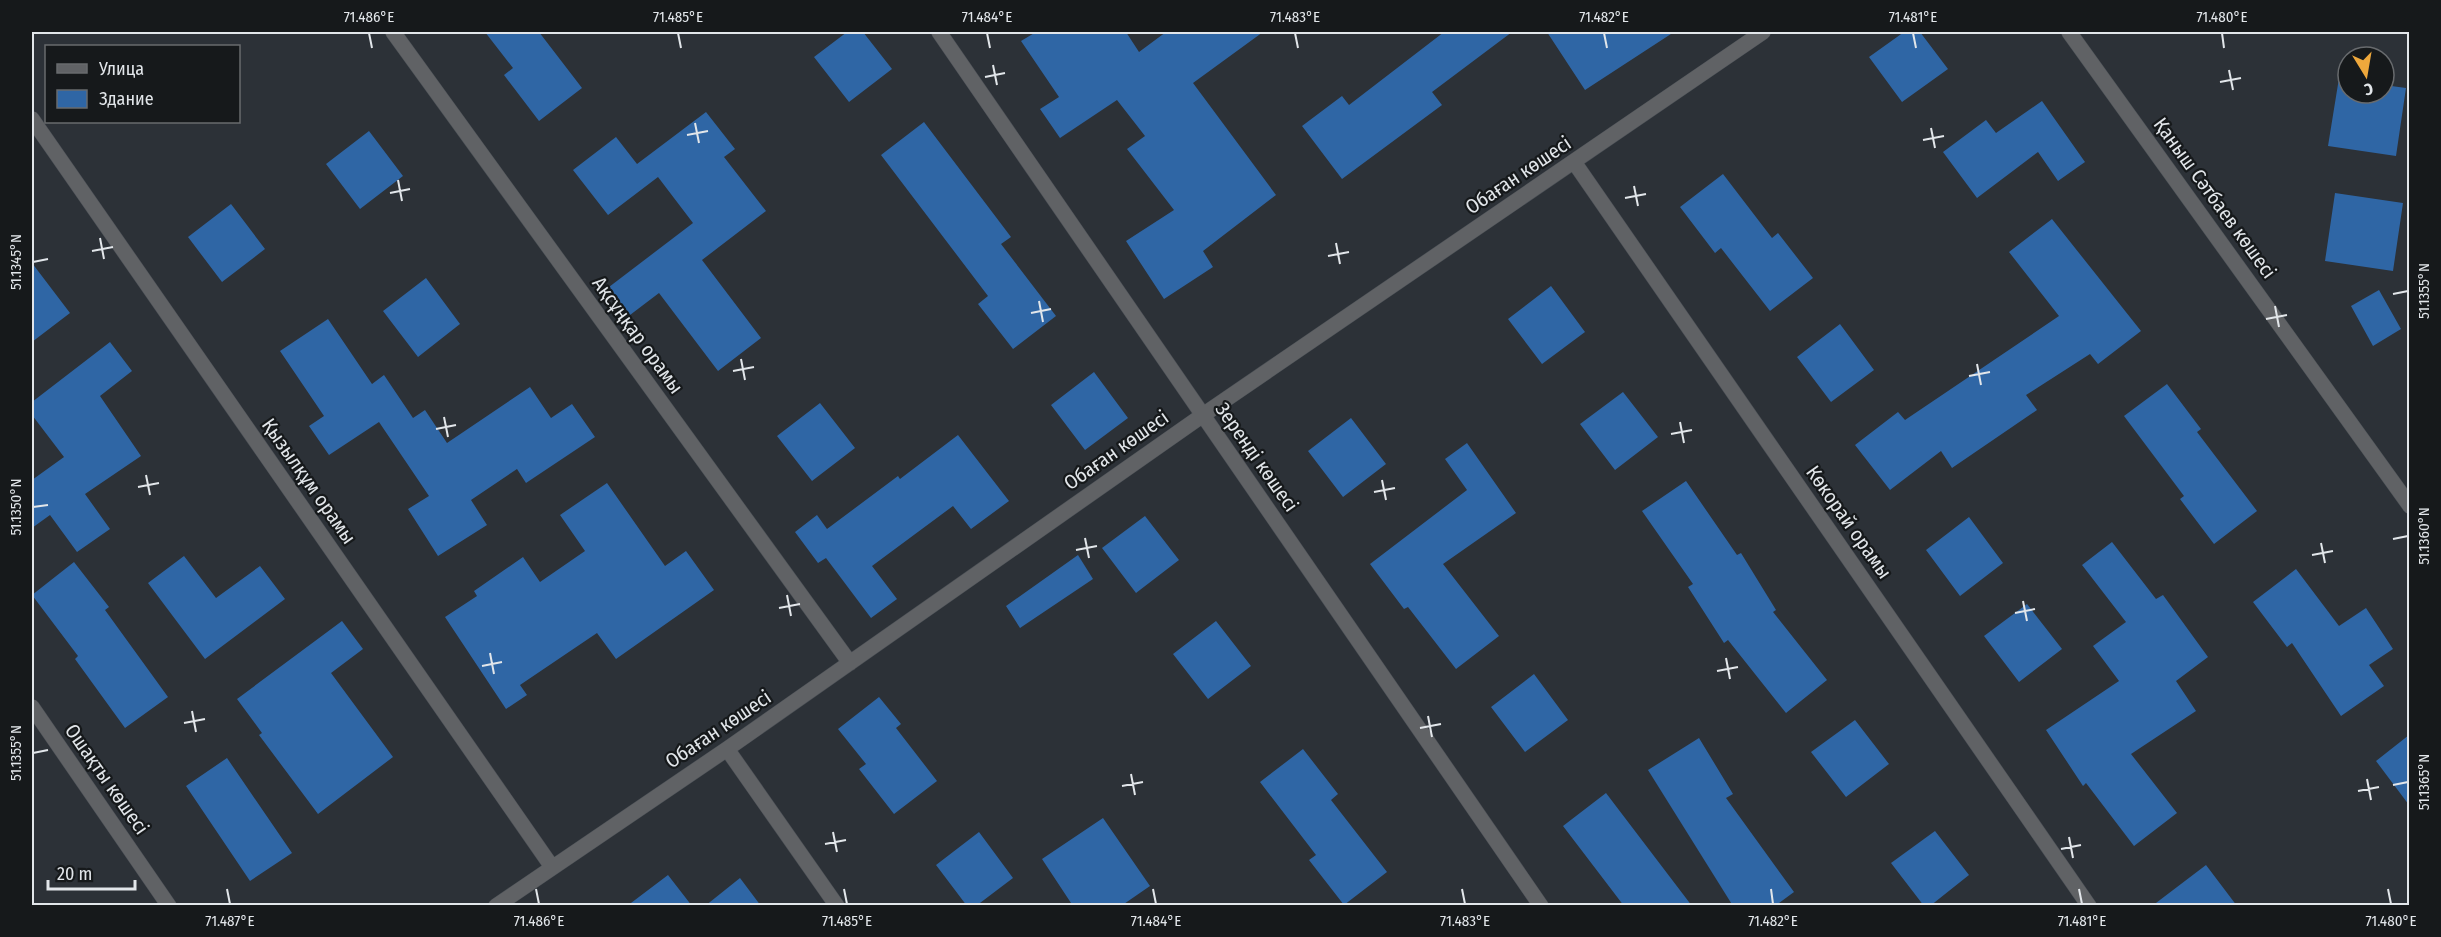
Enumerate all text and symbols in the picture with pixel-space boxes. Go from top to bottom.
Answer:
text: 71.486°E [344,8,394,26]
text: 71.485°E [653,8,703,26]
text: 71.484°E [962,8,1012,26]
text: 71.483°E [1270,8,1320,26]
text: 71.482°E [1579,8,1629,26]
text: 71.481°E [1889,8,1937,26]
text: 71.480°E [2196,8,2248,26]
legend [45,45,240,123]
north arrow [2336,45,2396,105]
text: Улица [98,58,144,80]
text: С [2362,79,2375,99]
text: Здание [99,88,154,110]
street label: Қаныш Сәтбаев көшесі [2149,113,2281,283]
street label: Обаған көшесі [1461,131,1575,219]
text: 51.1345°N [7,234,25,290]
text: 51.1355°N [2415,263,2433,319]
street label: Ақсұңқар орамы [587,272,689,398]
street label: Зеренді көшесі [1210,398,1304,516]
street label: Обаған көшесі [1059,405,1173,495]
street label: Қызылқұм орамы [257,414,361,548]
street label: Көкорай орамы [1801,461,1897,583]
text: 51.1350°N [7,478,25,536]
text: 51.1360°N [2415,507,2433,565]
street label: Обаған көшесі [661,685,775,773]
street label: Ошақты көшесі [60,719,154,839]
text: 51.1355°N [7,725,25,781]
text: 51.1365°N [2415,754,2433,810]
scale bar [48,853,135,891]
text: 20 m [57,863,92,885]
text: 71.487°E [205,912,255,930]
text: 71.486°E [514,912,564,930]
text: 71.485°E [822,912,872,930]
text: 71.484°E [1131,912,1181,930]
text: 71.483°E [1440,912,1490,930]
text: 71.482°E [1748,912,1798,930]
text: 71.481°E [2058,912,2106,930]
text: 71.480°E [2365,912,2417,930]

